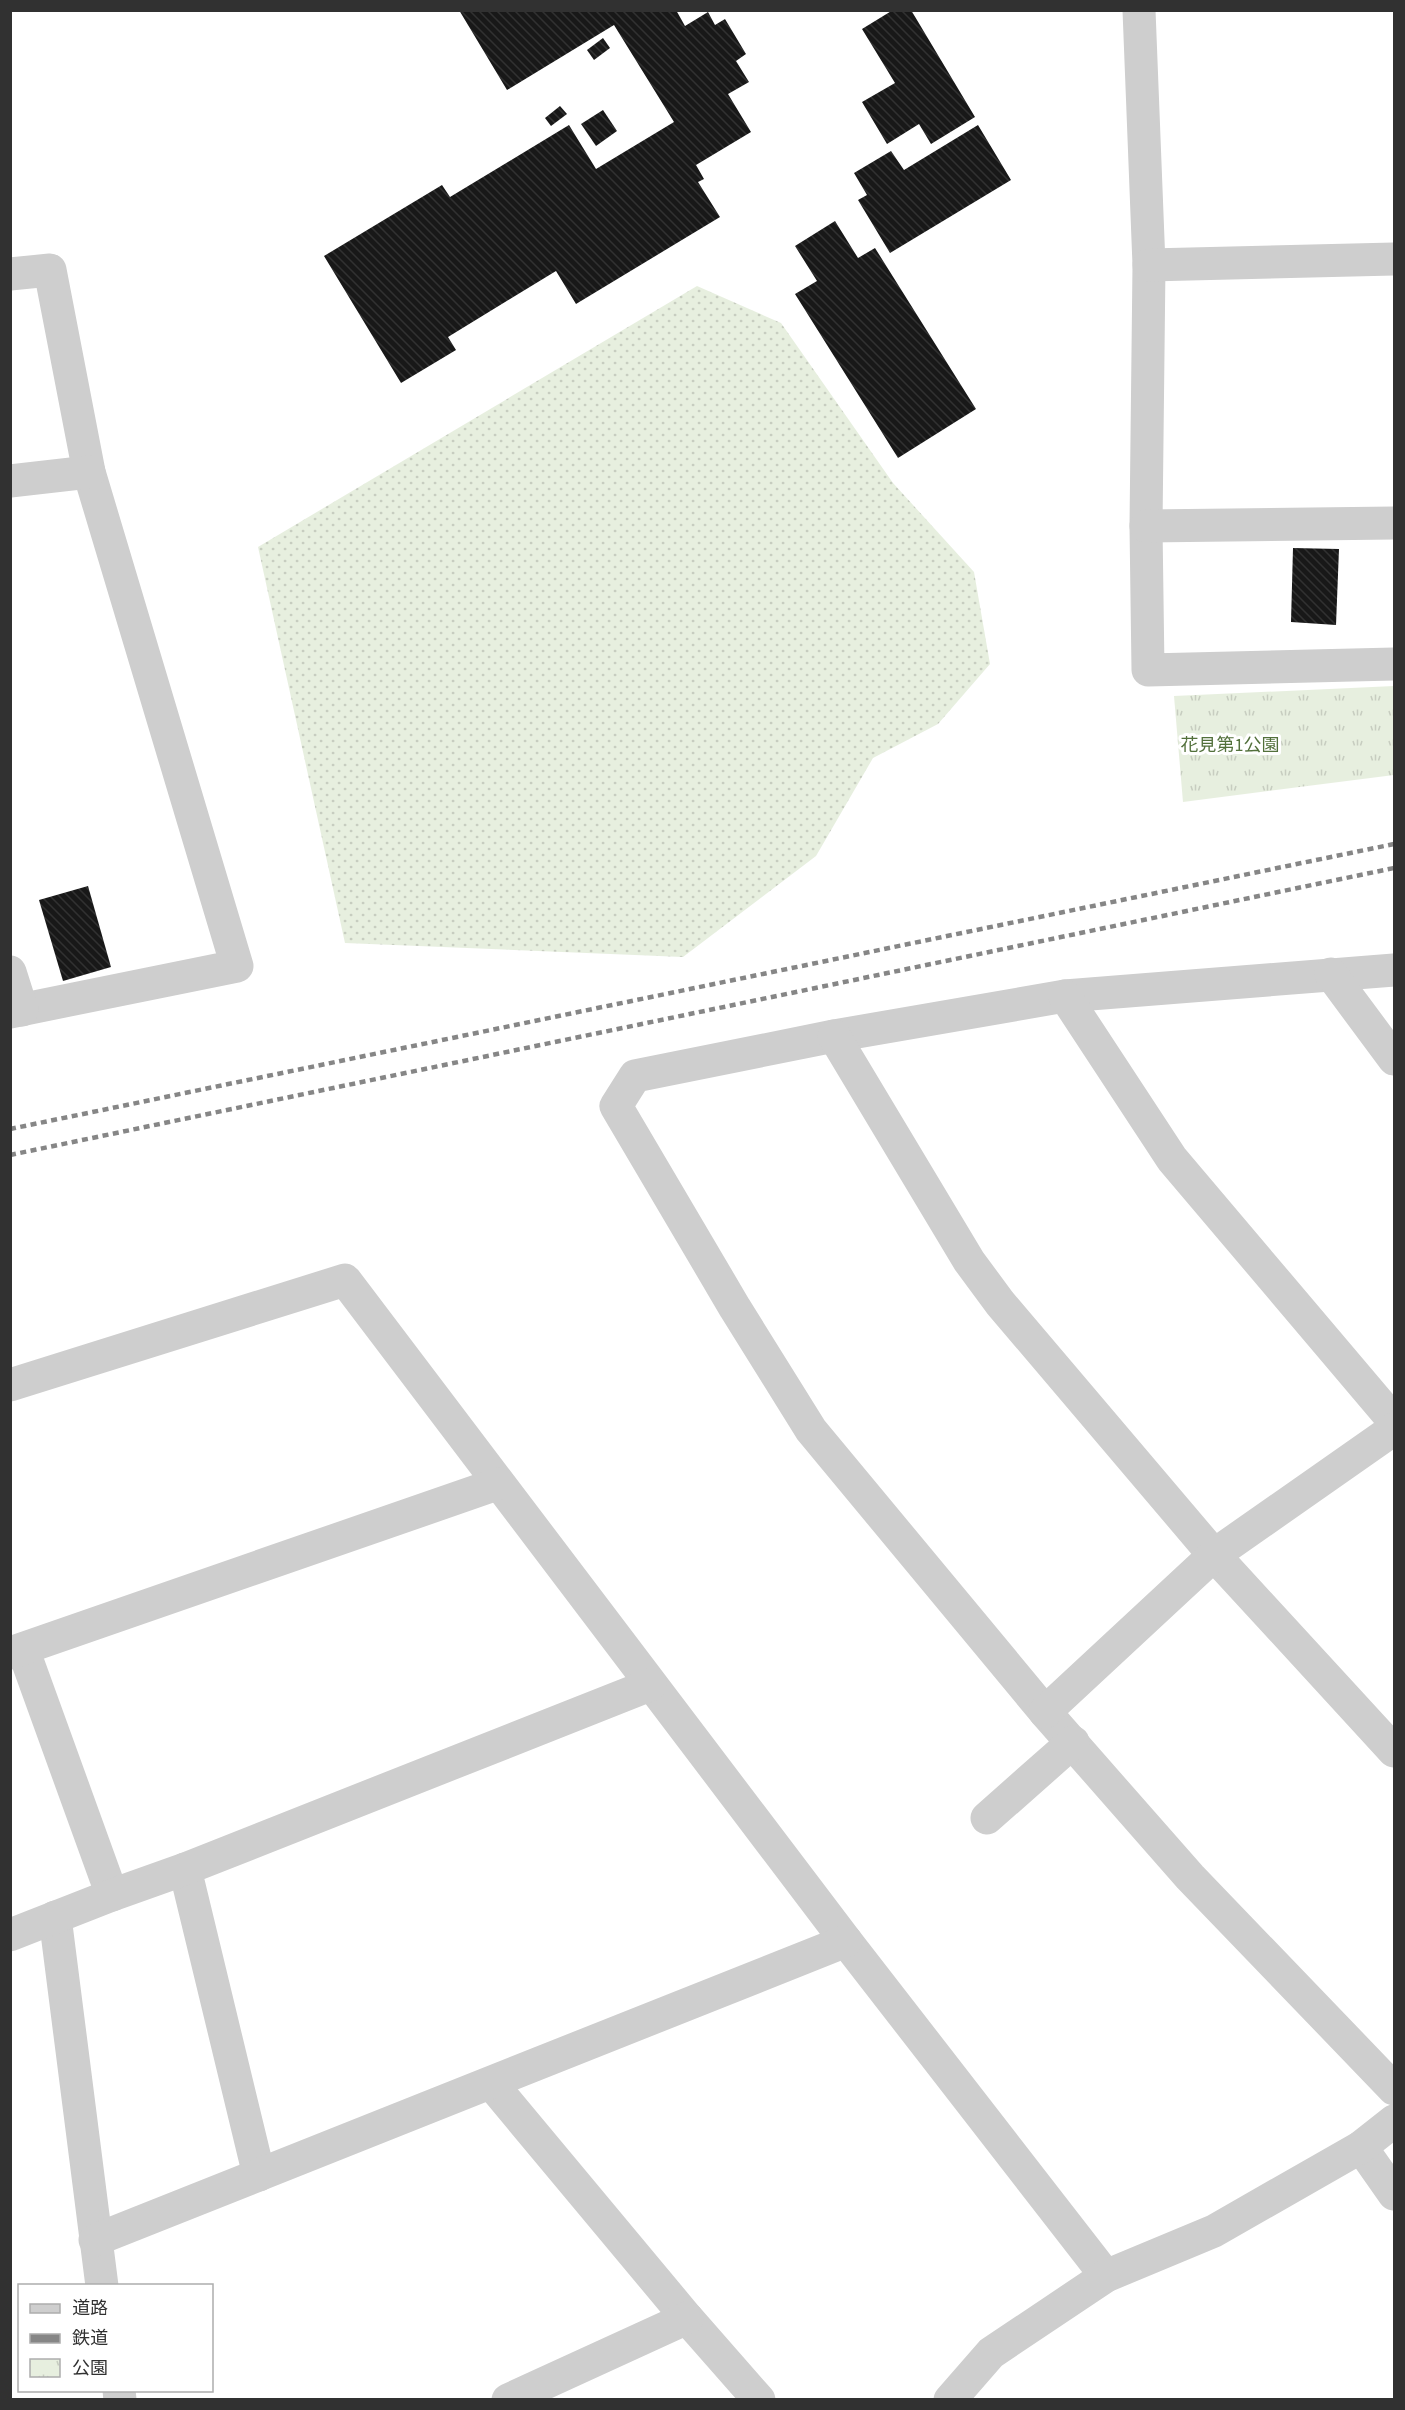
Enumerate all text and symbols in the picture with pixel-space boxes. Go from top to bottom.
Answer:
park label: 花見第1公園 [1181,733,1279,758]
legend [18,2284,213,2392]
text: 道路 [72,2296,108,2321]
text: 鉄道 [72,2326,108,2351]
text: 公園 [72,2356,108,2381]

